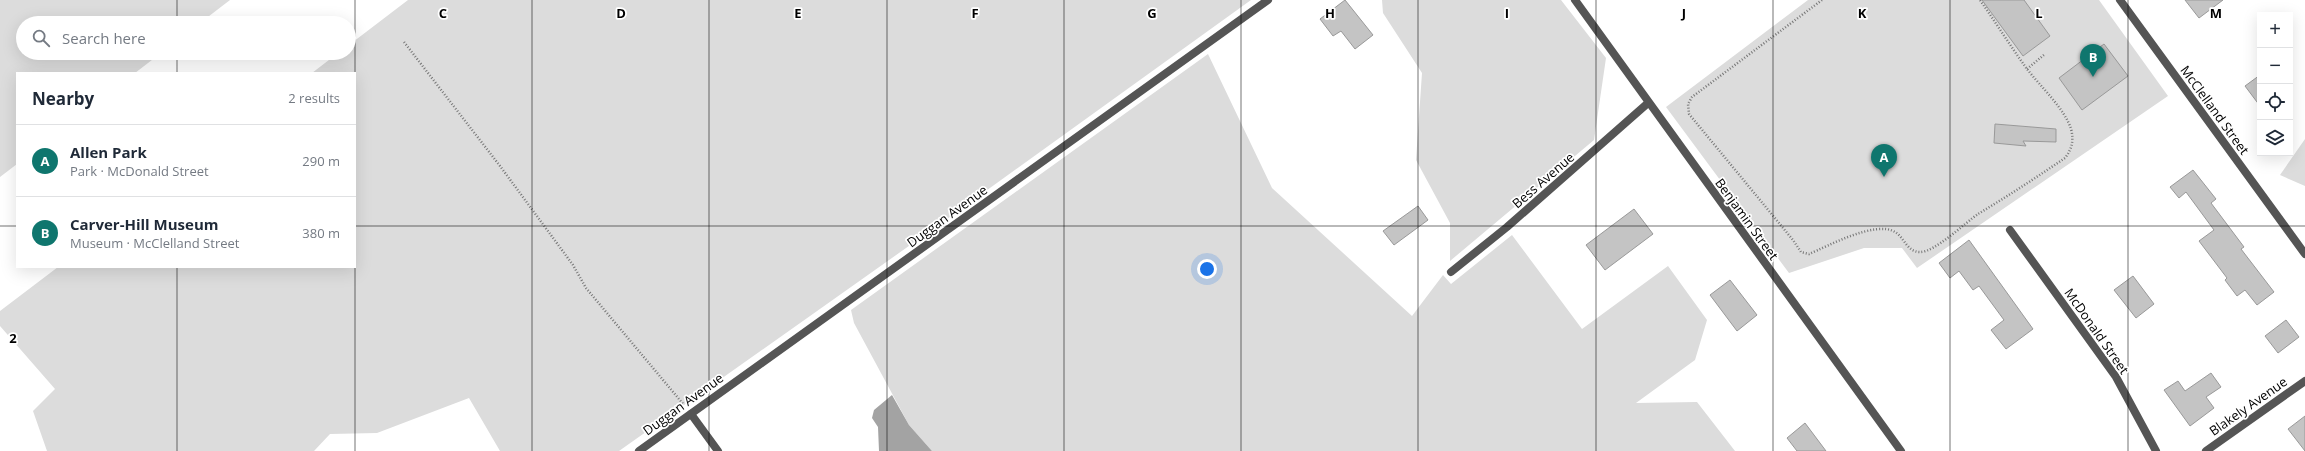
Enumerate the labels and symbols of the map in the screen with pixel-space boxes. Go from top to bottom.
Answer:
text: C [439,4,447,22]
text: D [616,4,626,22]
text: E [794,4,802,22]
text: F [971,4,979,22]
text: G [1147,4,1157,22]
text: H [1325,4,1335,22]
text: I [1505,4,1509,22]
text: J [1681,4,1686,22]
text: K [1858,4,1867,22]
text: L [2035,4,2043,22]
text: M [2210,4,2222,22]
pin: B [2080,44,2106,77]
street label: McClelland Street [2177,62,2254,158]
pin: A [1871,144,1897,177]
street label: Bess Avenue [1508,148,1578,212]
street label: Benjamin Street [1711,174,1783,264]
street label: Duggan Avenue [903,181,991,251]
your location [1197,259,1217,279]
street label: McDonald Street [2061,284,2134,378]
text: 2 [9,329,17,347]
street label: Duggan Avenue [639,369,727,439]
street label: Blakely Avenue [2205,372,2291,440]

